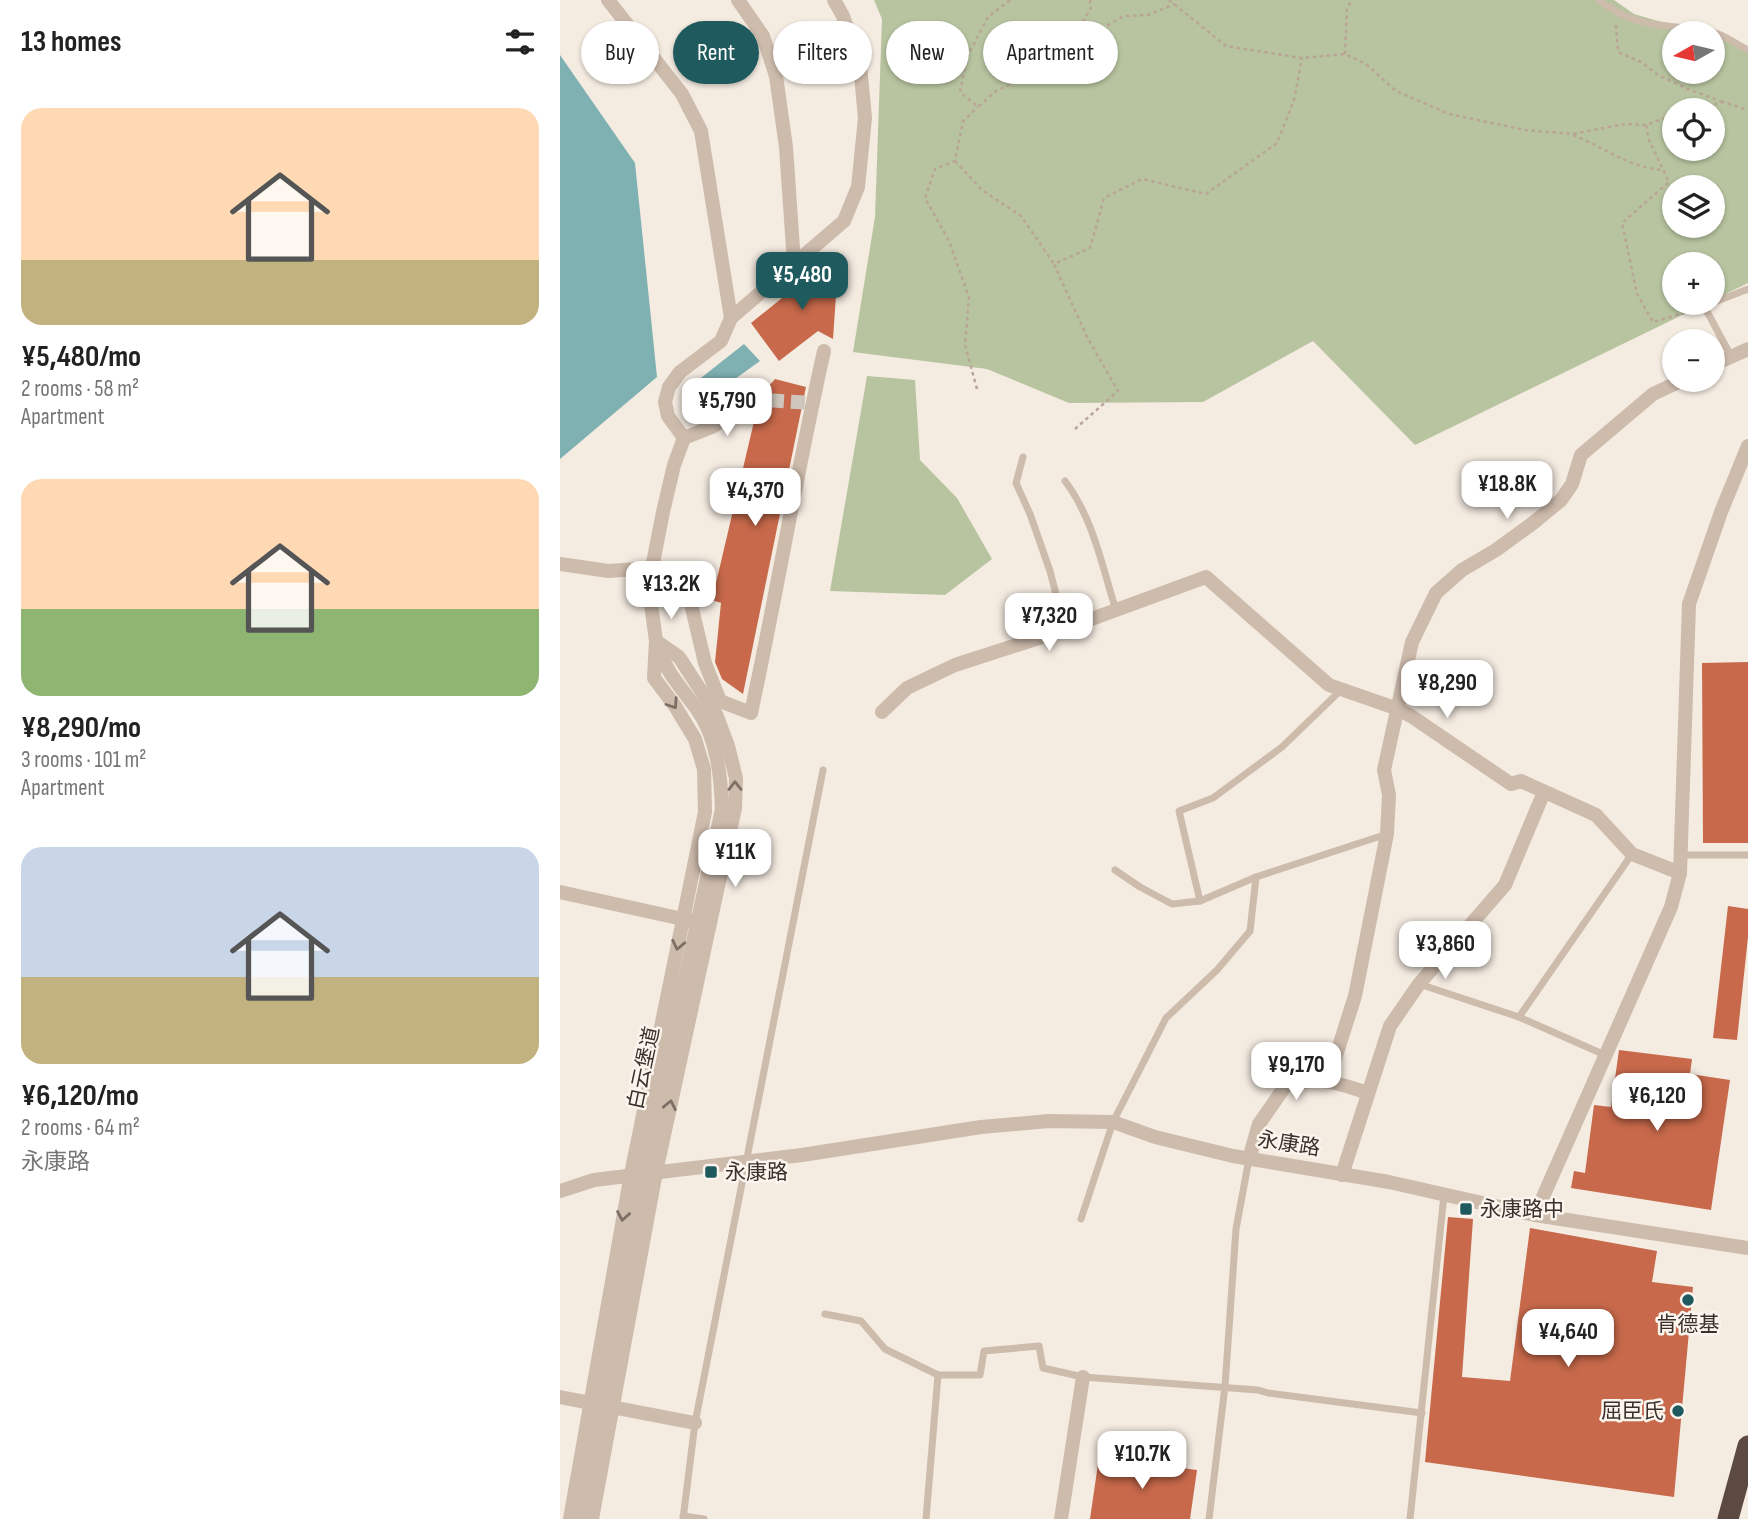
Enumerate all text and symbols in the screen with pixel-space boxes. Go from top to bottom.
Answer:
chip: Buy [581,21,659,84]
chip: Rent [673,21,759,84]
chip: Filters [773,21,872,84]
chip: New [886,21,969,84]
chip: Apartment [983,21,1118,84]
north arrow [1662,21,1726,84]
map controls [1662,21,1725,392]
icon: filters [501,23,539,61]
text: 13 homes [21,24,122,60]
button: locate [1662,98,1725,161]
icon: home [217,154,343,280]
button: layers [1662,175,1725,238]
pin: ¥5,480 [745,252,859,312]
button: + [1662,252,1725,315]
text: ¥5,480 [772,261,832,289]
button: − [1662,329,1725,392]
text: ¥5,480/mo [21,339,141,375]
text: 2 rooms · 58 m² [21,375,139,403]
pin: ¥5,790 [670,378,784,438]
text: ¥5,790 [698,387,756,415]
text: Apartment [21,403,105,431]
pin: ¥18.8K [1450,462,1564,521]
pin: ¥4,370 [698,468,812,528]
text: ¥18.8K [1477,470,1537,498]
text: ¥4,370 [726,477,784,505]
icon: home [217,525,343,651]
pin: ¥13.2K [614,562,728,621]
text: ¥13.2K [642,570,700,598]
pin: ¥7,320 [992,594,1106,653]
text: ¥7,320 [1021,602,1077,630]
pin: ¥8,290 [1390,660,1504,720]
text: ¥8,290 [1417,669,1477,697]
one-way arrow [665,696,677,709]
text: ¥8,290/mo [21,710,141,746]
text: 3 rooms · 101 m² [21,746,146,774]
text: Apartment [21,774,105,802]
one-way arrow [727,781,743,791]
pin: ¥11K [694,830,776,889]
text: ¥11K [714,838,756,866]
icon: home [217,893,343,1019]
pin: ¥3,860 [1388,922,1502,981]
text: ¥3,860 [1415,930,1475,958]
one-way arrow [672,939,687,951]
street label: 白云堡道 [623,1024,665,1112]
pin: ¥9,170 [1239,1042,1353,1102]
text: ¥9,170 [1267,1051,1325,1079]
pin: ¥6,120 [1600,1074,1714,1133]
text: ¥6,120/mo [21,1078,139,1114]
text: ¥6,120 [1628,1082,1686,1110]
one-way arrow [662,1099,677,1111]
text: 2 rooms · 64 m² [21,1114,140,1142]
street label: 永康路 [1256,1127,1322,1161]
text: 永康路 [21,1148,90,1176]
place label: 永康路 [725,1160,788,1185]
marker: 永康路 [703,1164,719,1180]
place label: 永康路中 [1480,1197,1564,1222]
marker: 永康路中 [1458,1201,1474,1217]
one-way arrow [617,1210,632,1222]
marker: 肯德基 [1680,1292,1696,1308]
pin: ¥4,640 [1511,1310,1625,1369]
place label: 肯德基 [1657,1312,1720,1337]
text: ¥4,640 [1538,1318,1598,1346]
place label: 屈臣氏 [1601,1399,1664,1424]
marker: 屈臣氏 [1670,1403,1686,1419]
pin: ¥10.7K [1085,1432,1199,1491]
text: ¥10.7K [1113,1440,1171,1468]

